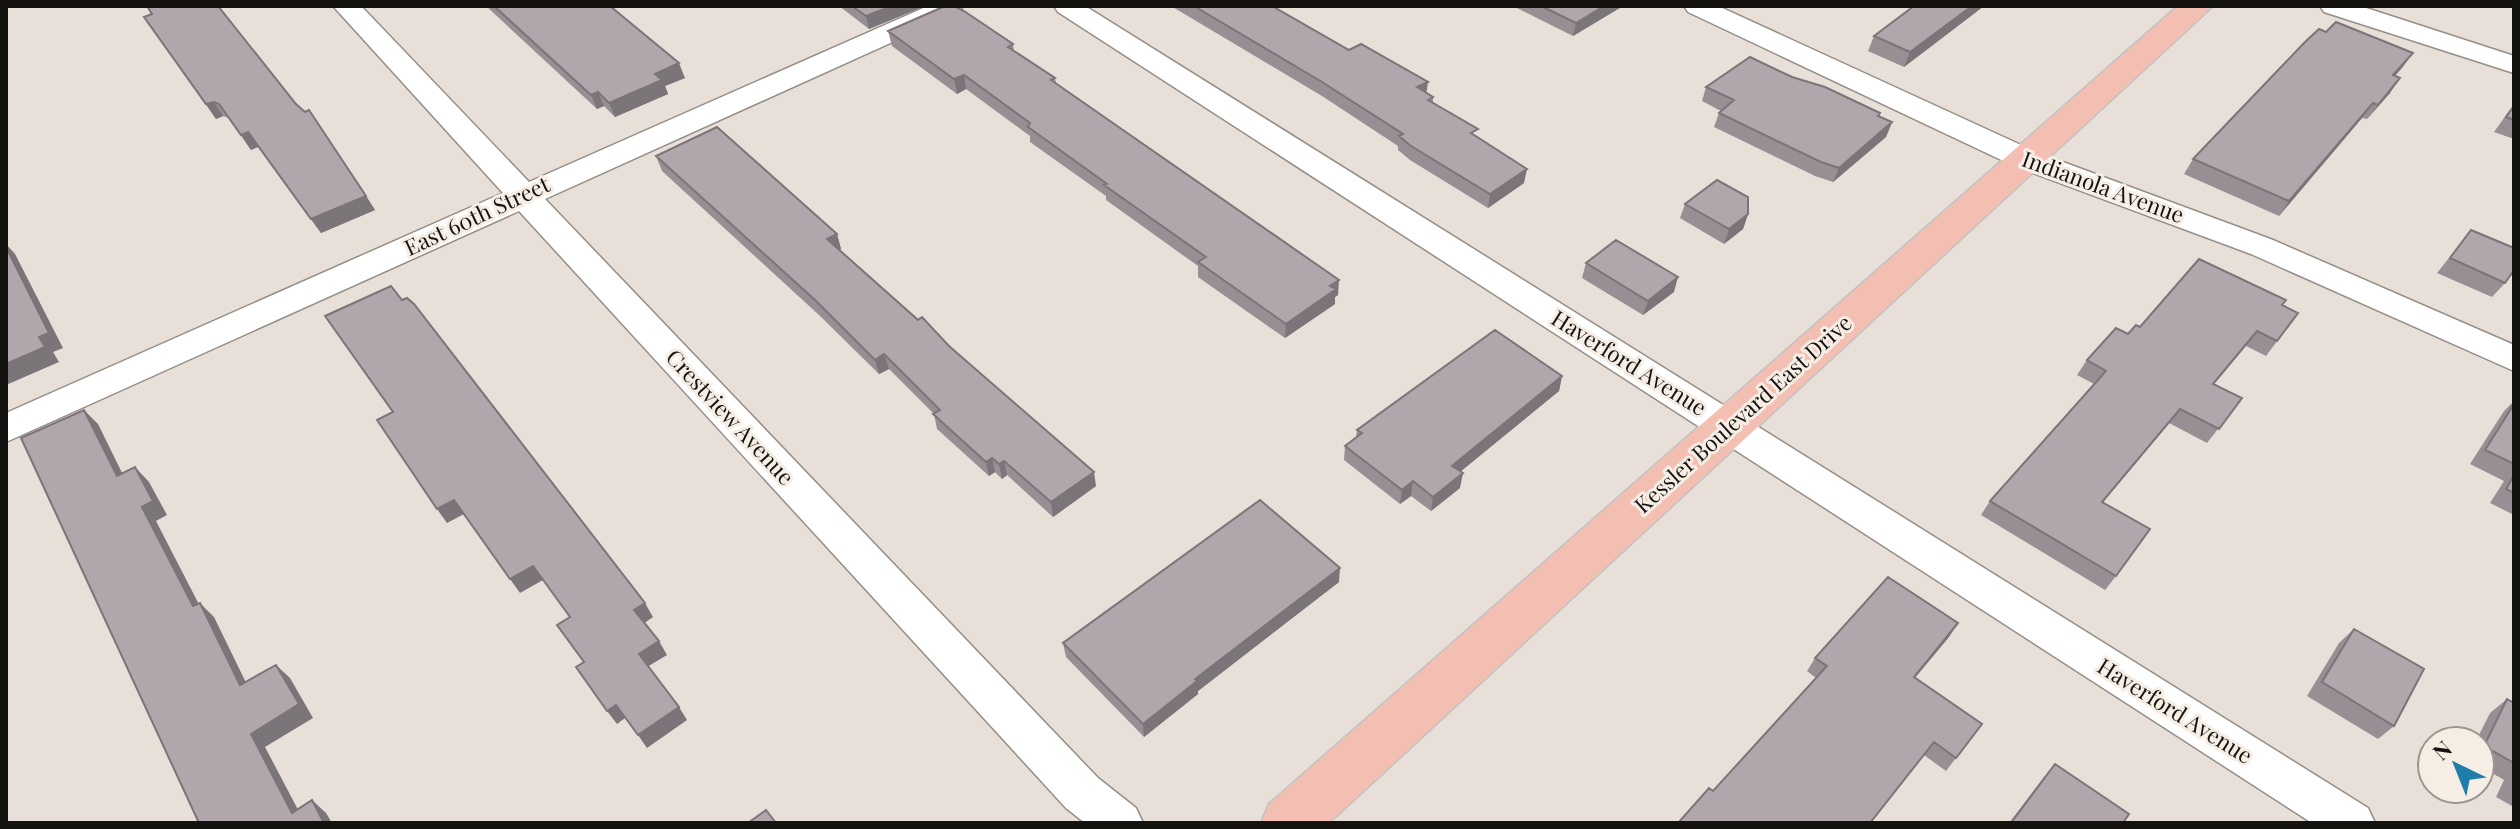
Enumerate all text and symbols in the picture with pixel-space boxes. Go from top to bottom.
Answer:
street label: Indianola Avenue [2018,143,2188,229]
street label: East 60th Street [399,168,555,262]
street label: Haverford Avenue [1546,302,1713,422]
street label: Kessler Boulevard East Drive [1627,307,1858,519]
street label: Crestview Avenue [660,342,801,491]
street label: Haverford Avenue [2092,650,2259,770]
north arrow [2416,725,2496,805]
text: N [2426,733,2458,766]

